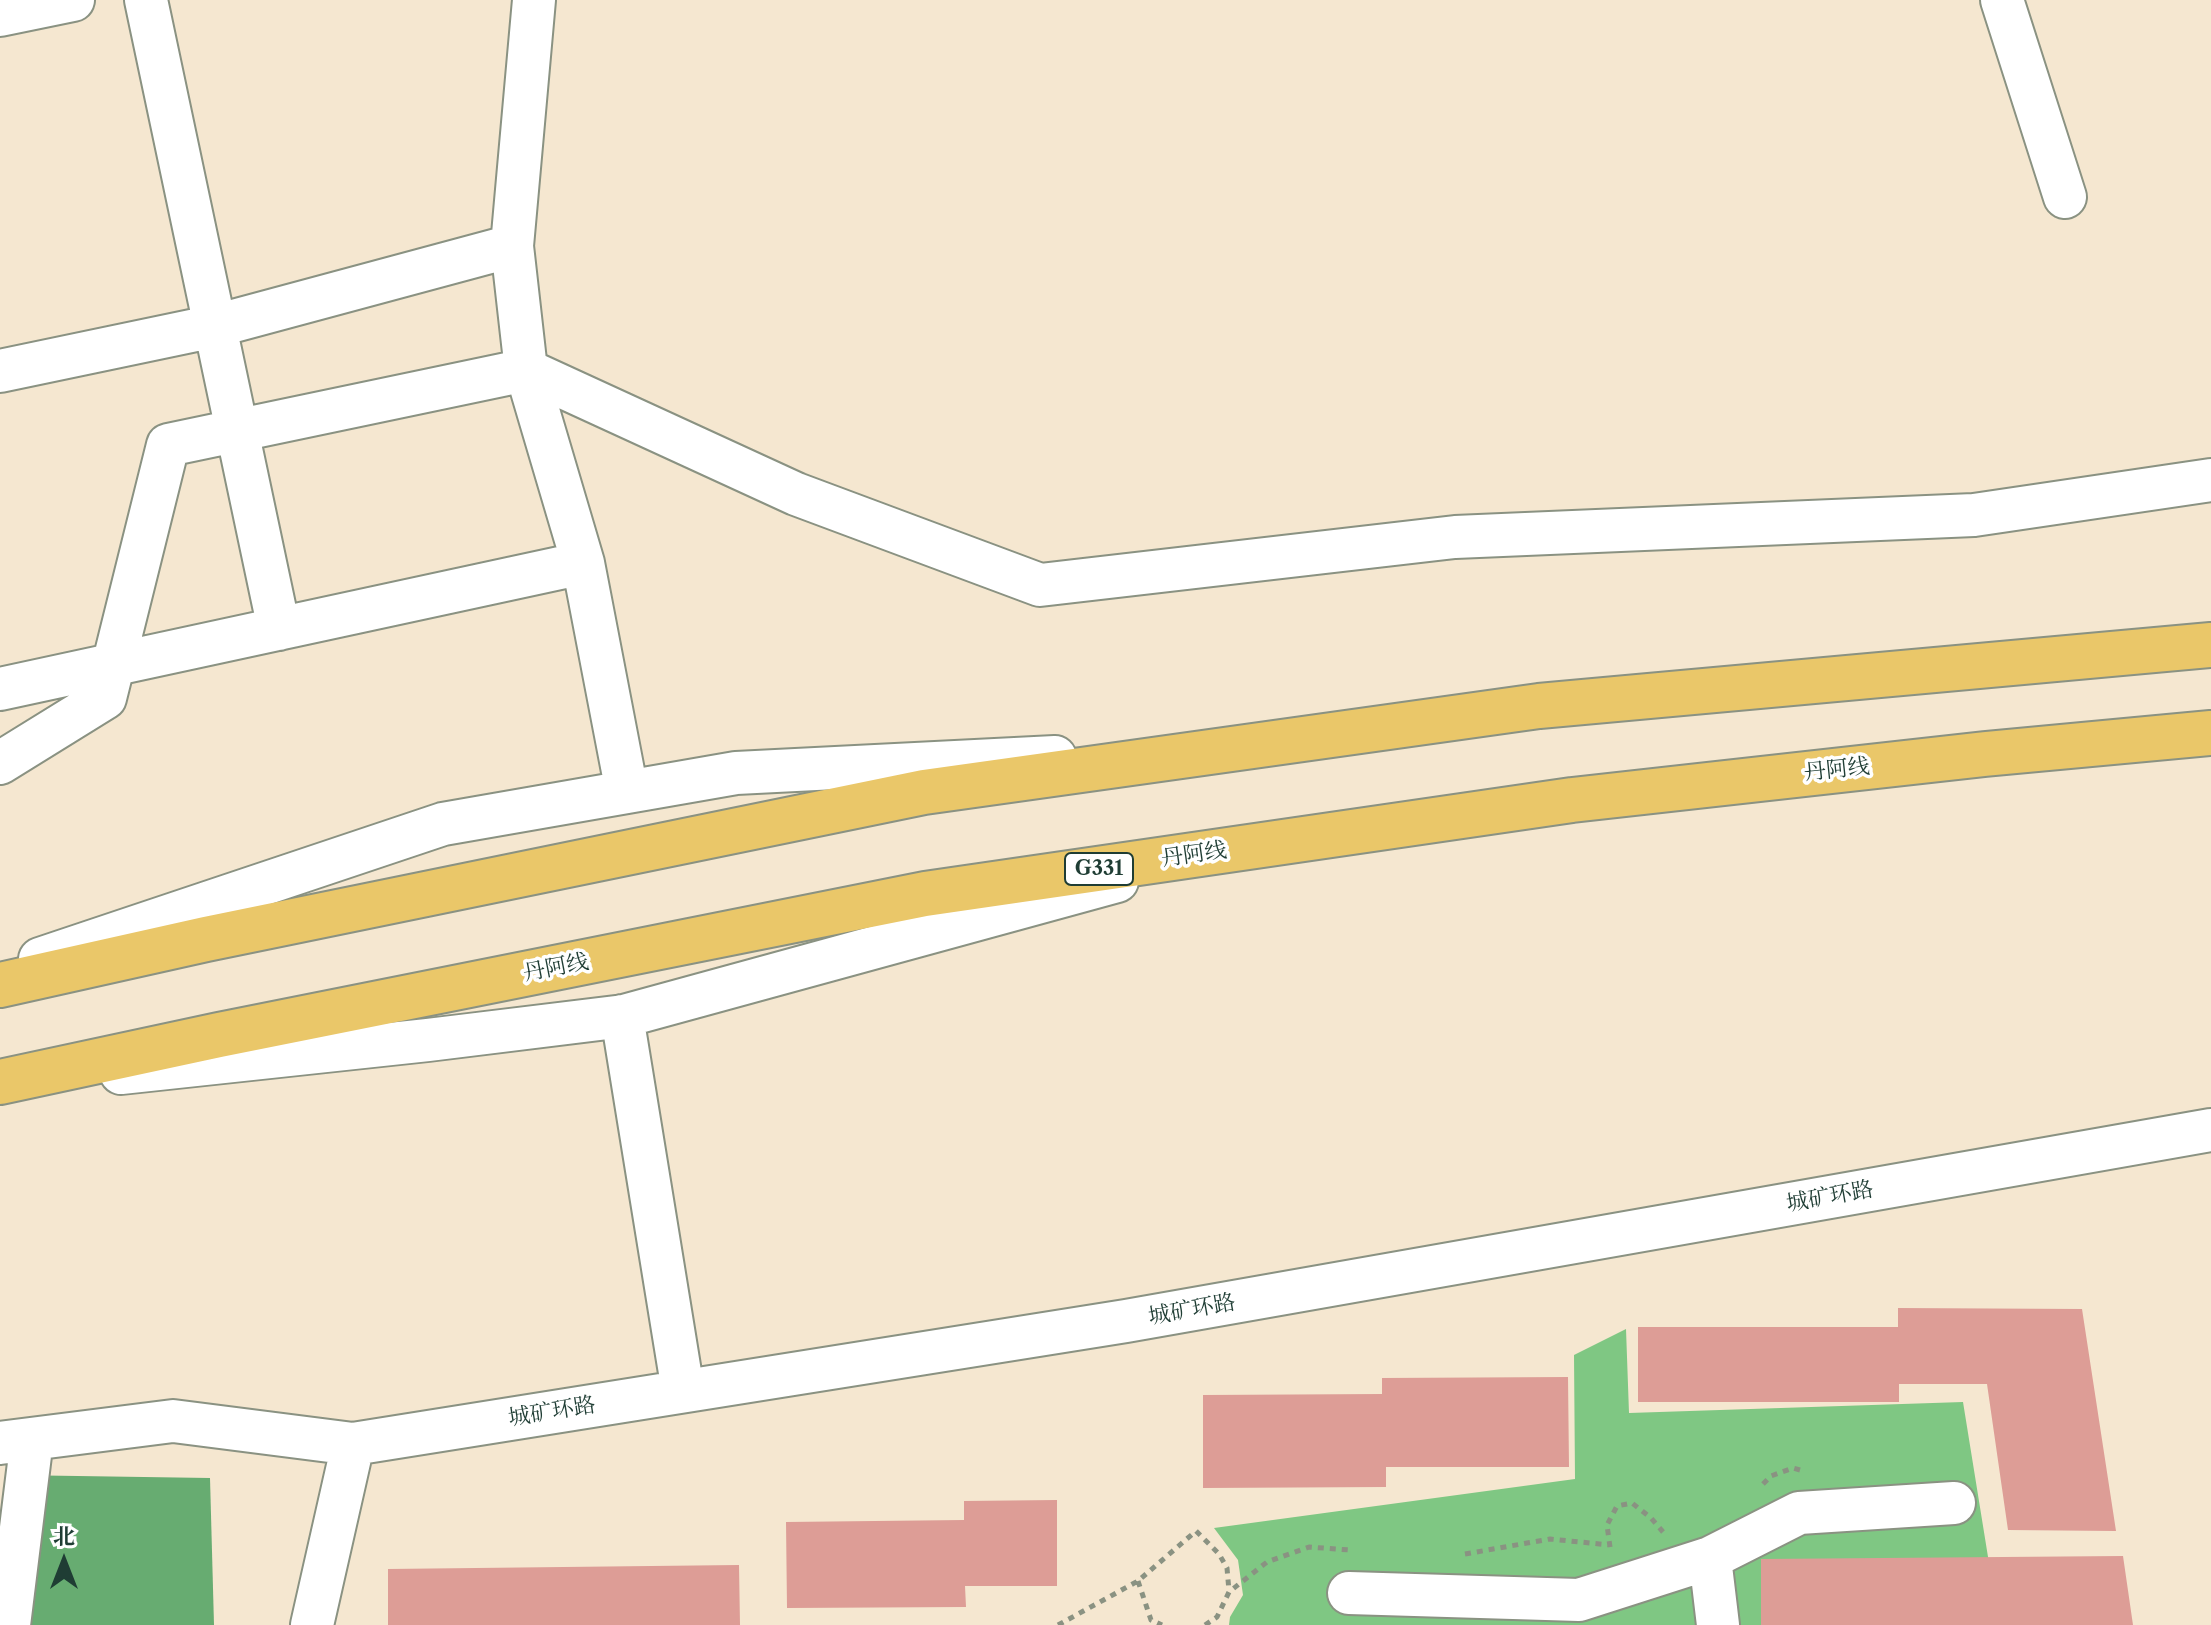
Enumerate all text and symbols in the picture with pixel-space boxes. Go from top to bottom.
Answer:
street label: 丹阿线 [1803,753,1871,787]
street label: 丹阿线 [1159,837,1229,873]
road number: G331 [1065,853,1133,885]
street label: 丹阿线 [521,949,591,987]
street label: 城矿环路 [1784,1176,1876,1218]
street label: 城矿环路 [1146,1289,1238,1331]
street label: 城矿环路 [506,1392,598,1432]
north arrow [24,1521,104,1601]
text: 北 [53,1523,75,1550]

